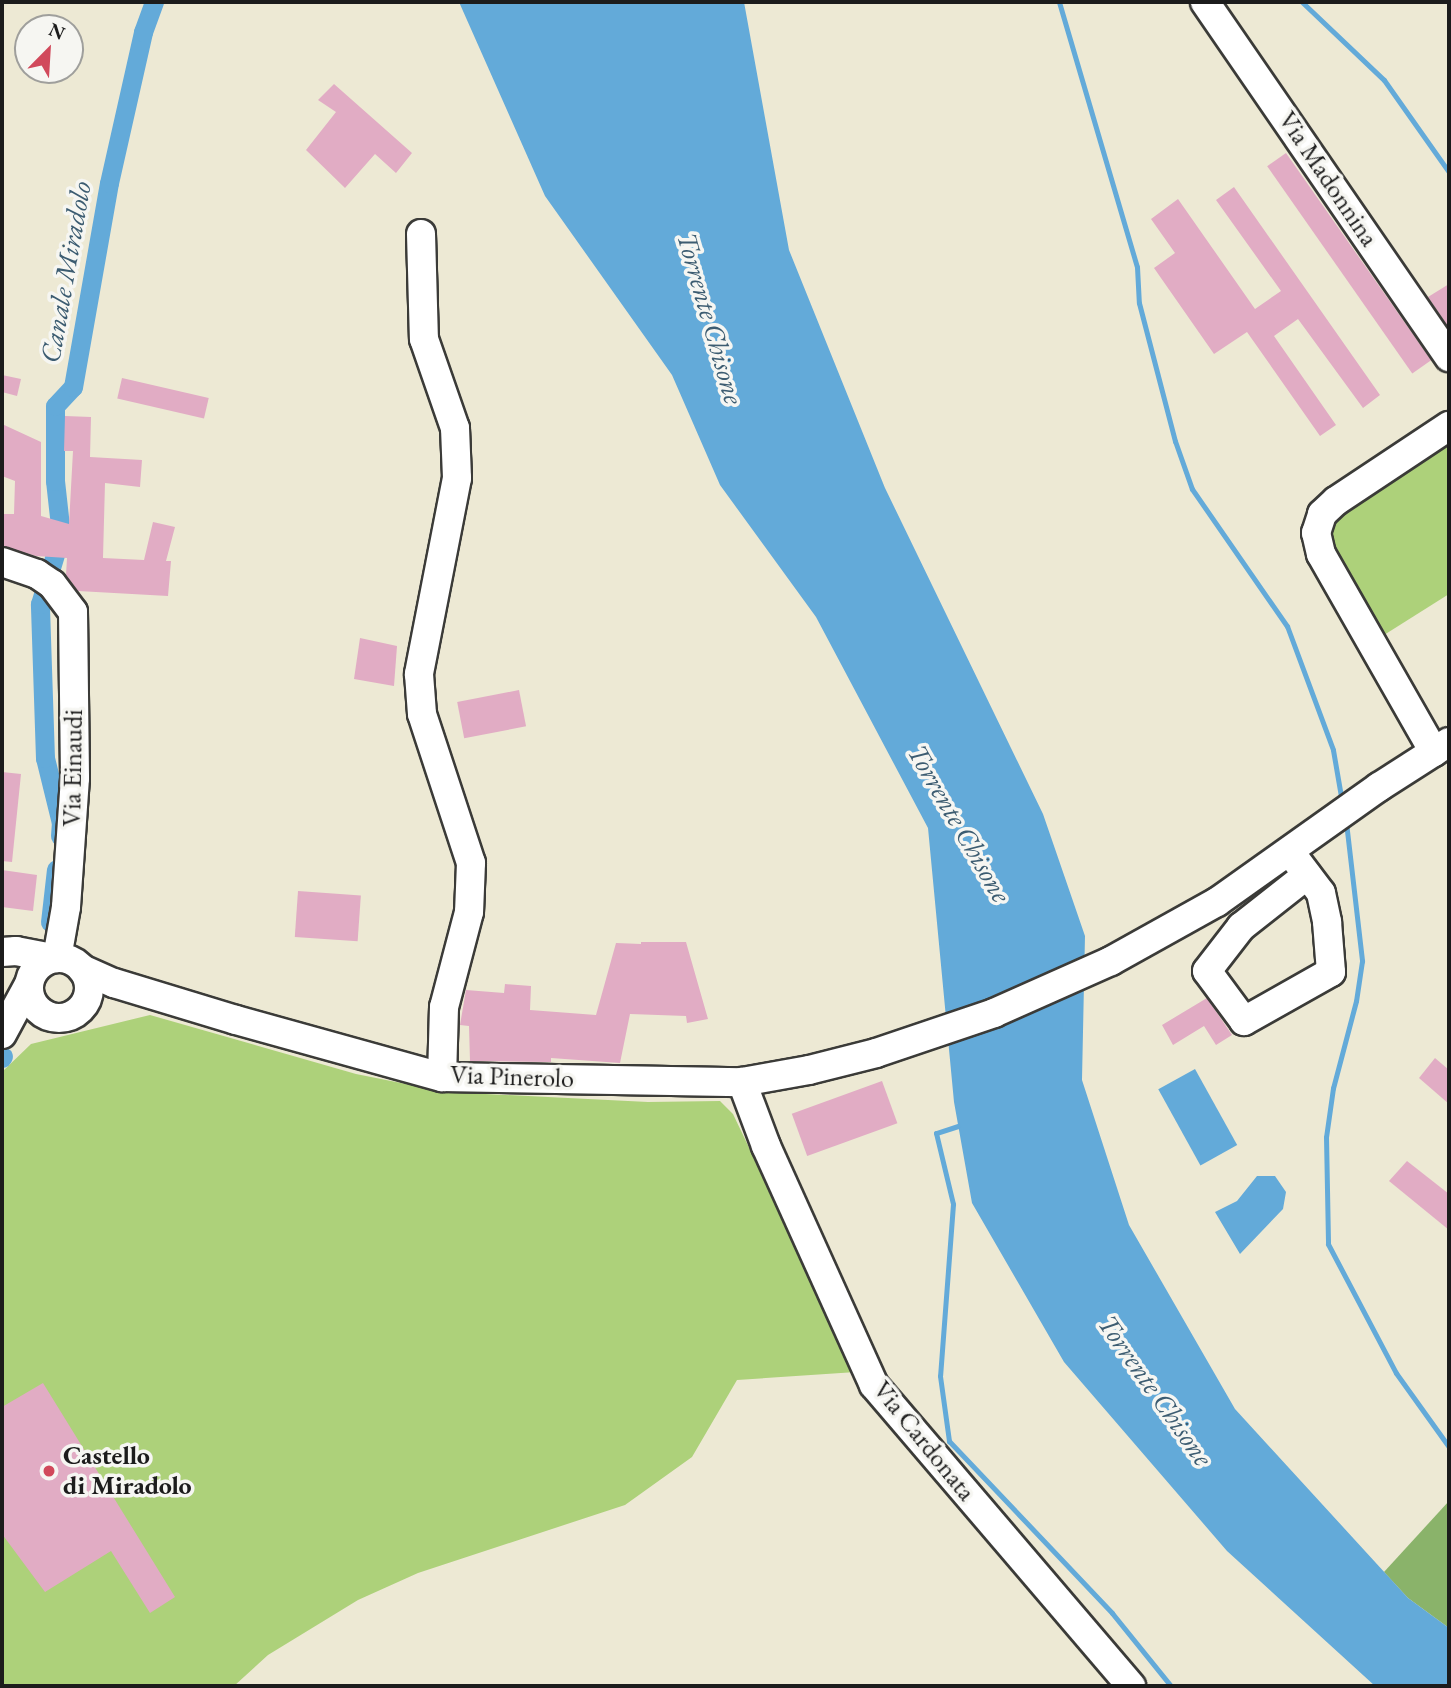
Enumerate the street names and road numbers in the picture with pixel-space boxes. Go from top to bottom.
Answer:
street label: Via Madonnina [1271,106,1385,252]
street label: Via Einaudi [56,709,90,827]
street label: Via Pinerolo [450,1059,574,1095]
street label: Via Cardonata [866,1375,982,1507]

